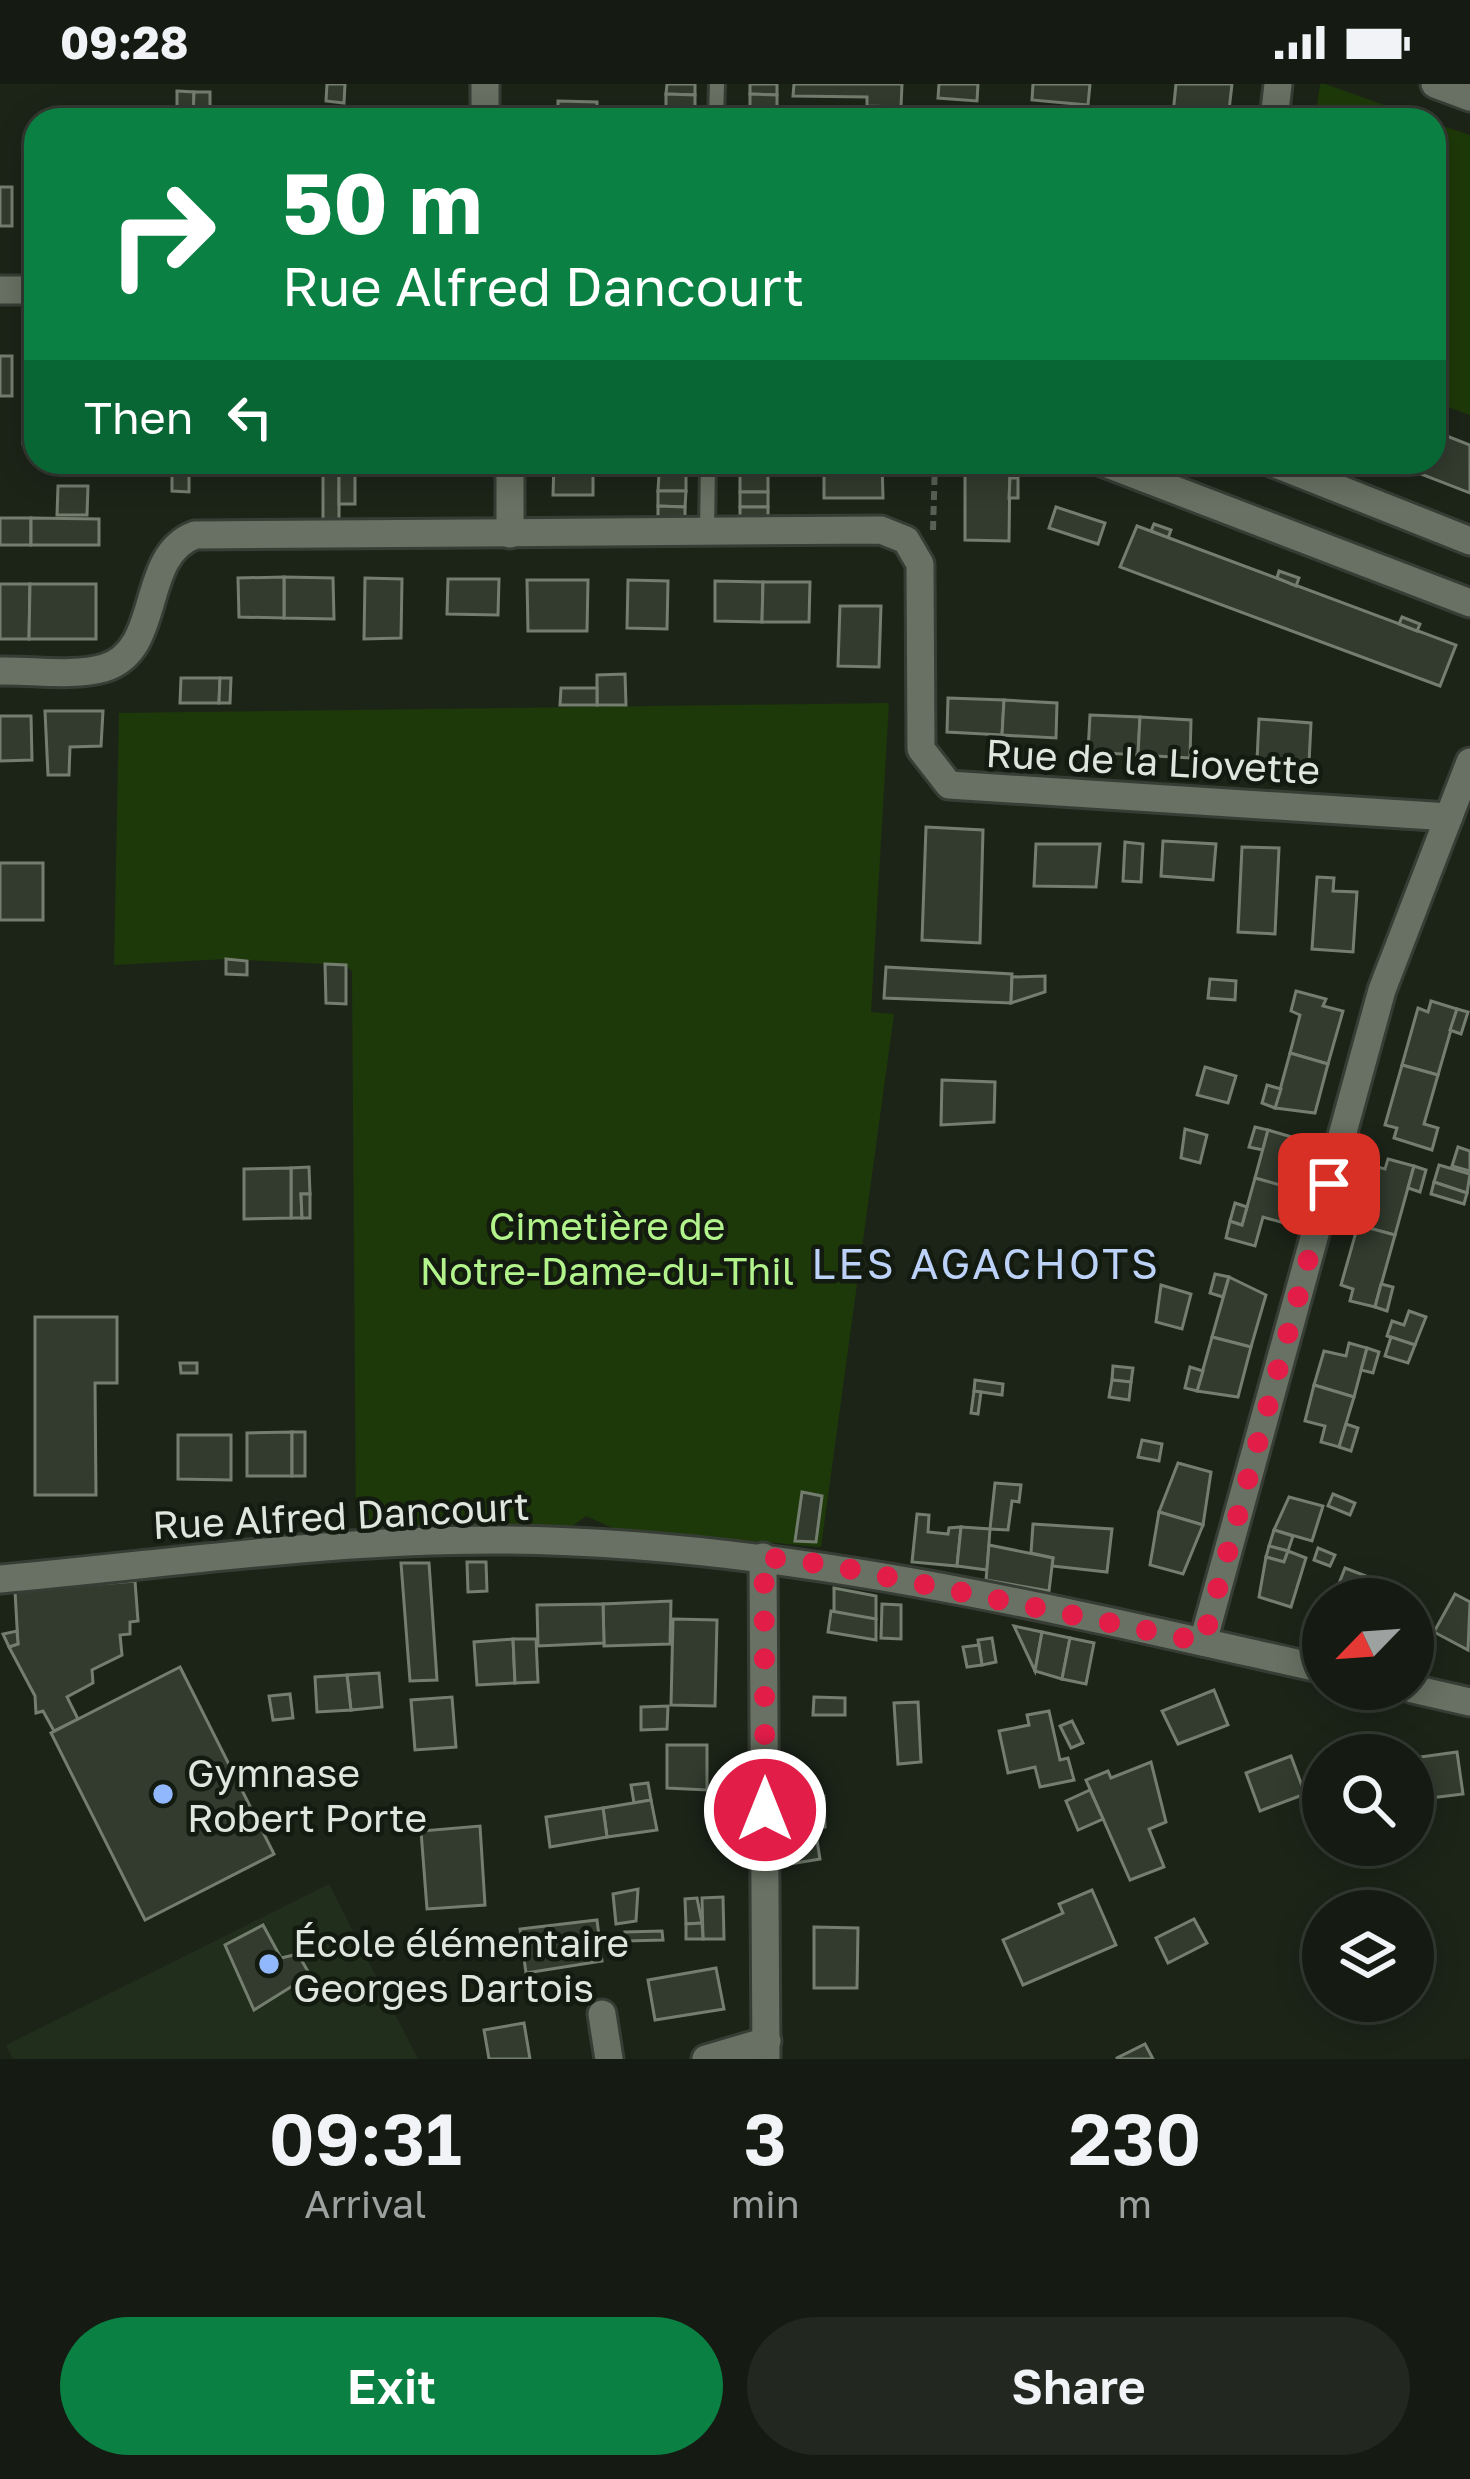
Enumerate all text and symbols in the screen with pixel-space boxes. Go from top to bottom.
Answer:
text: 09:28 [60,15,188,69]
text: 50 m [282,152,482,252]
icon: right [84,156,240,312]
text: Rue Alfred Dancourt [282,253,804,318]
icon: left [217,384,283,450]
text: Then [84,390,193,444]
street label: Rue de la Liovette [985,729,1321,793]
pin [1278,1133,1380,1235]
icon: arrive [1296,1151,1362,1217]
park label: Cimetière de Notre-Dame-du-Thil [420,1202,794,1294]
district label: LES AGACHOTS [811,1238,1161,1288]
street label: Rue Alfred Dancourt [151,1482,531,1548]
north arrow [1302,1578,1434,1710]
map controls [1302,1578,1434,2022]
button: search [1302,1734,1434,1866]
position arrow [702,1747,828,1873]
place label: Gymnase Robert Porte [187,1749,427,1841]
marker: Gymnase Robert Porte [150,1781,176,1807]
button: layers [1302,1890,1434,2022]
place label: École élémentaire Georges Dartois [293,1919,629,2011]
marker: École élémentaire Georges Dartois [256,1951,282,1977]
text: 09:31 [269,2094,462,2181]
text: 3 [743,2094,787,2181]
text: 230 [1069,2094,1201,2181]
text: Arrival [304,2180,426,2227]
text: min [731,2180,800,2227]
text: m [1118,2180,1152,2227]
button: Exit [60,2317,723,2455]
button: Share [747,2317,1410,2455]

